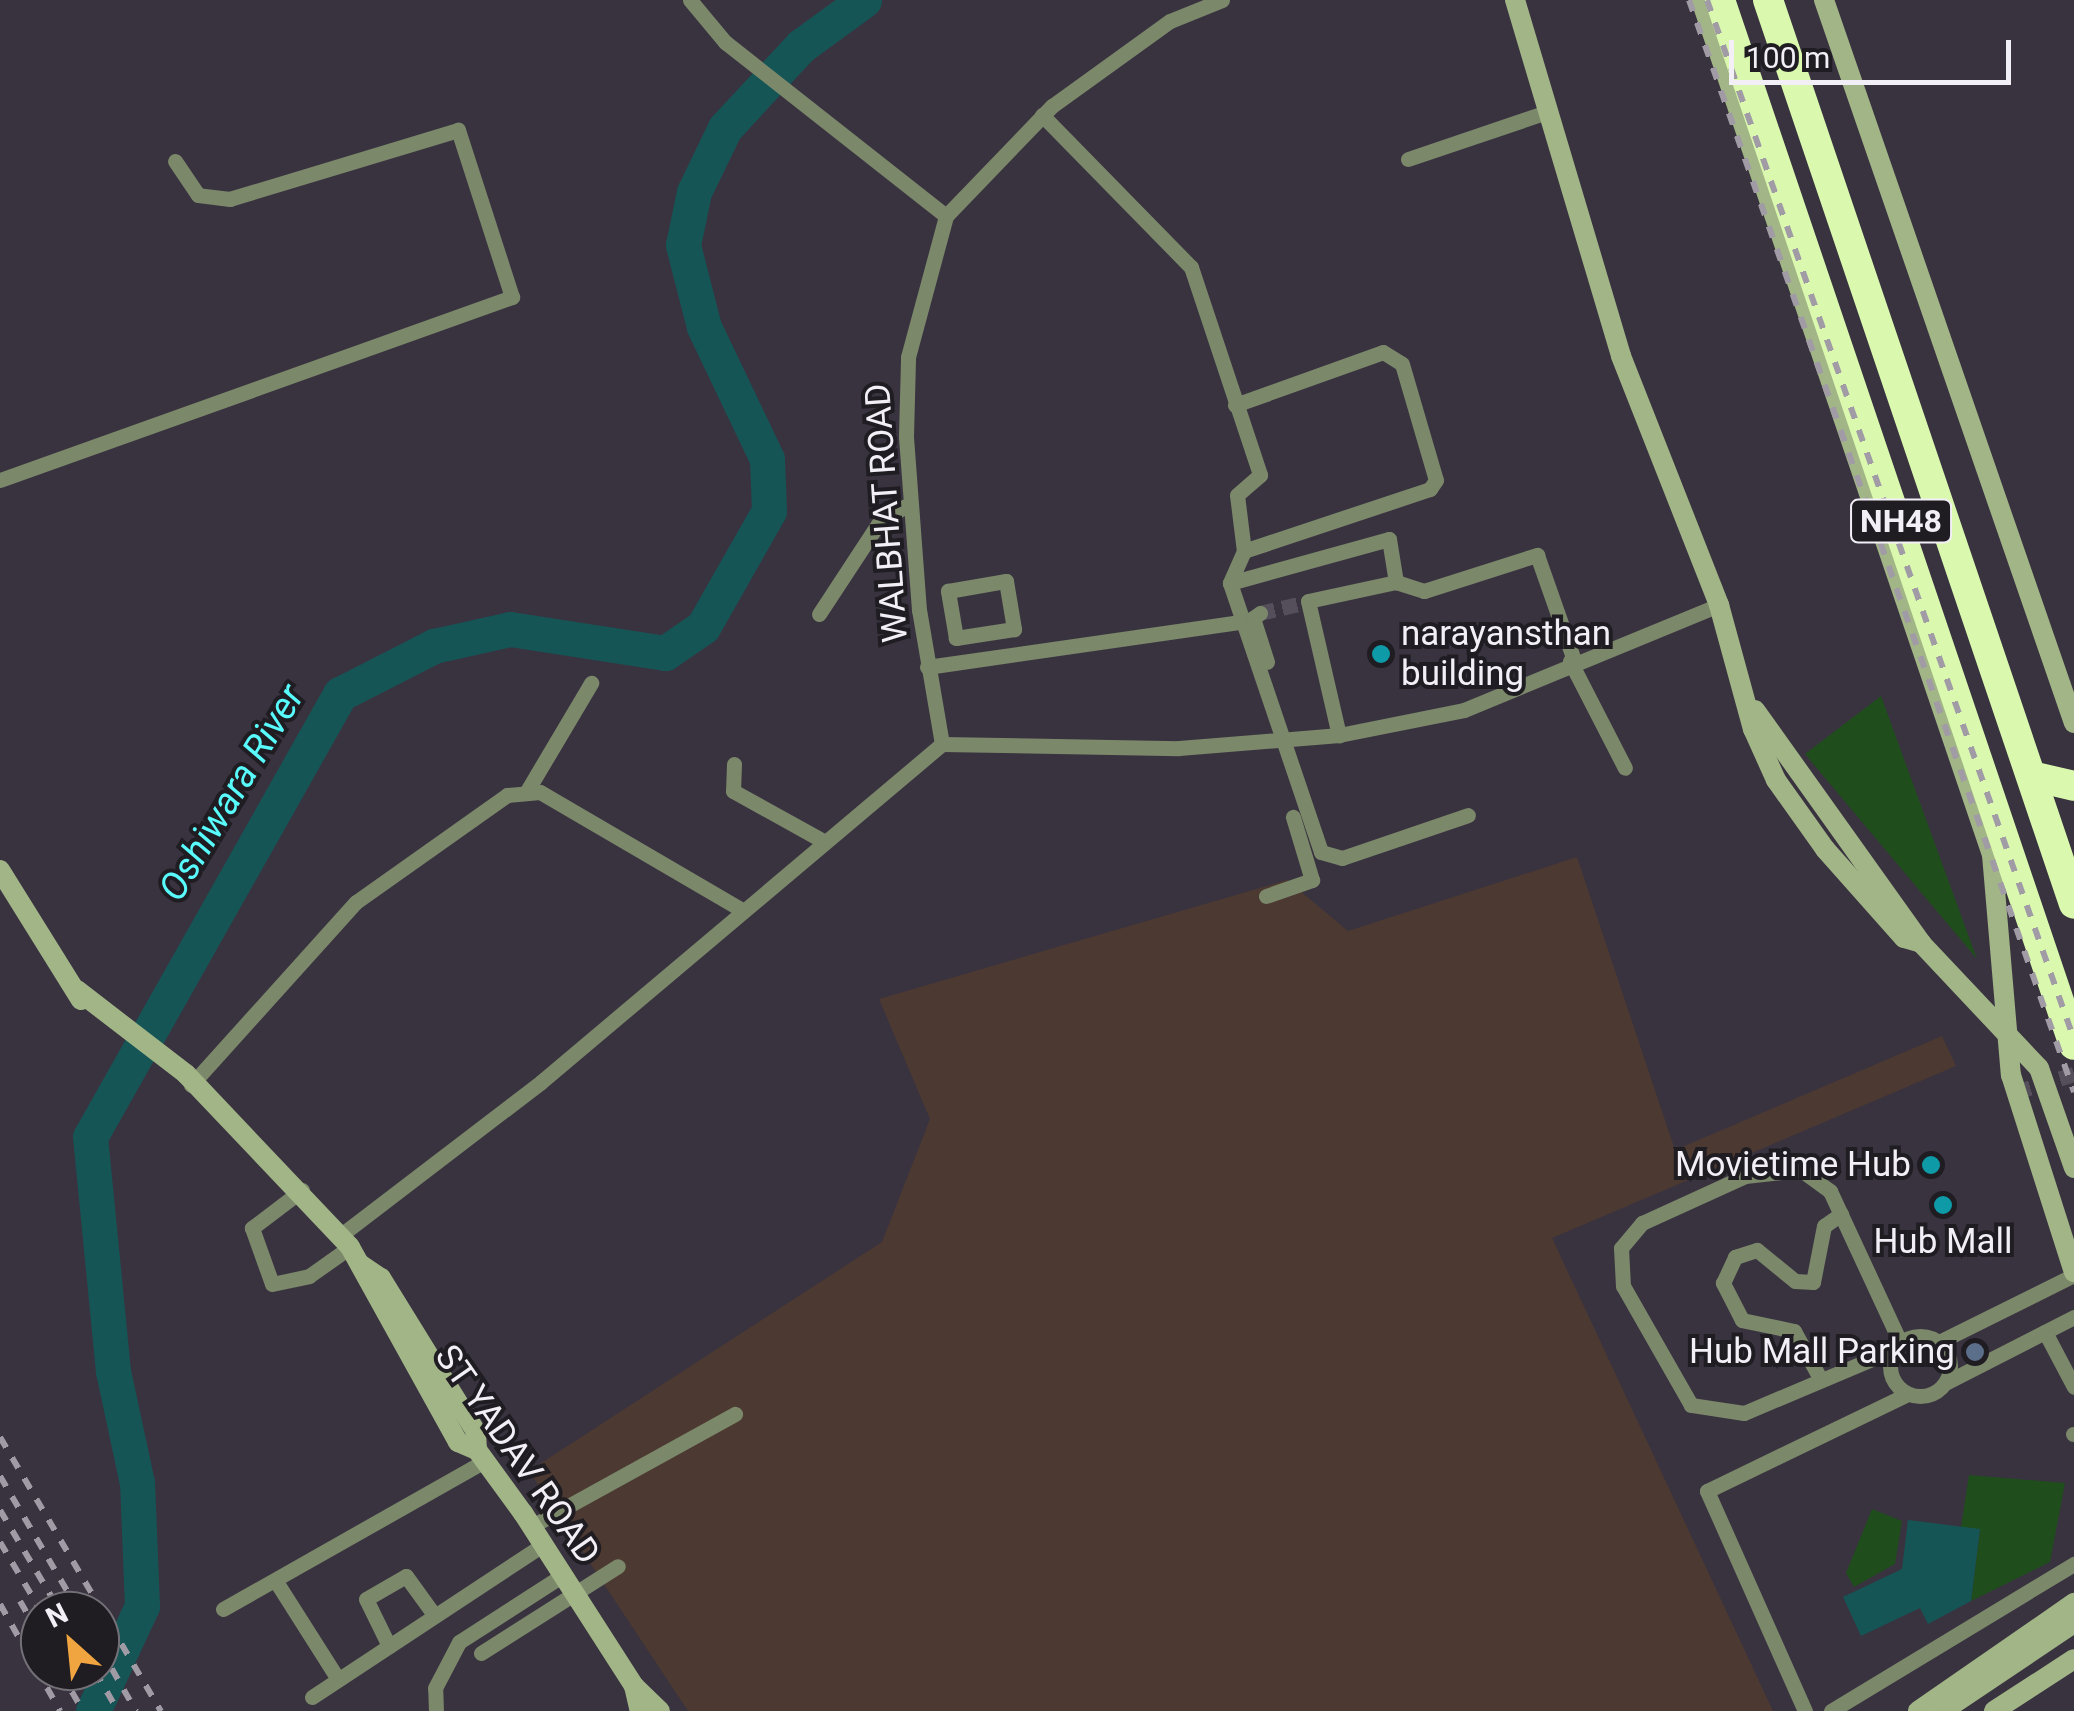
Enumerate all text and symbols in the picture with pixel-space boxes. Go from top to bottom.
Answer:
scale bar [1734,20,2016,82]
text: 100 m [1746,40,1830,75]
street label: WALBHAT ROAD [857,382,917,644]
road number: NH48 [1848,494,1954,548]
place label: narayansthan building [1401,613,1611,695]
marker: narayansthan building [1370,643,1392,665]
water label: Oshiwara River [150,677,314,909]
place label: Movietime Hub [1675,1144,1911,1186]
marker: Movietime Hub [1920,1154,1942,1176]
marker: Hub Mall [1932,1194,1954,1216]
place label: Hub Mall [1873,1221,2013,1263]
place label: Hub Mall Parking [1689,1331,1955,1373]
street label: ST YADAV ROAD [426,1337,608,1573]
marker: Hub Mall Parking [1964,1341,1986,1363]
north arrow [20,1591,120,1691]
text: N [41,1596,73,1635]

